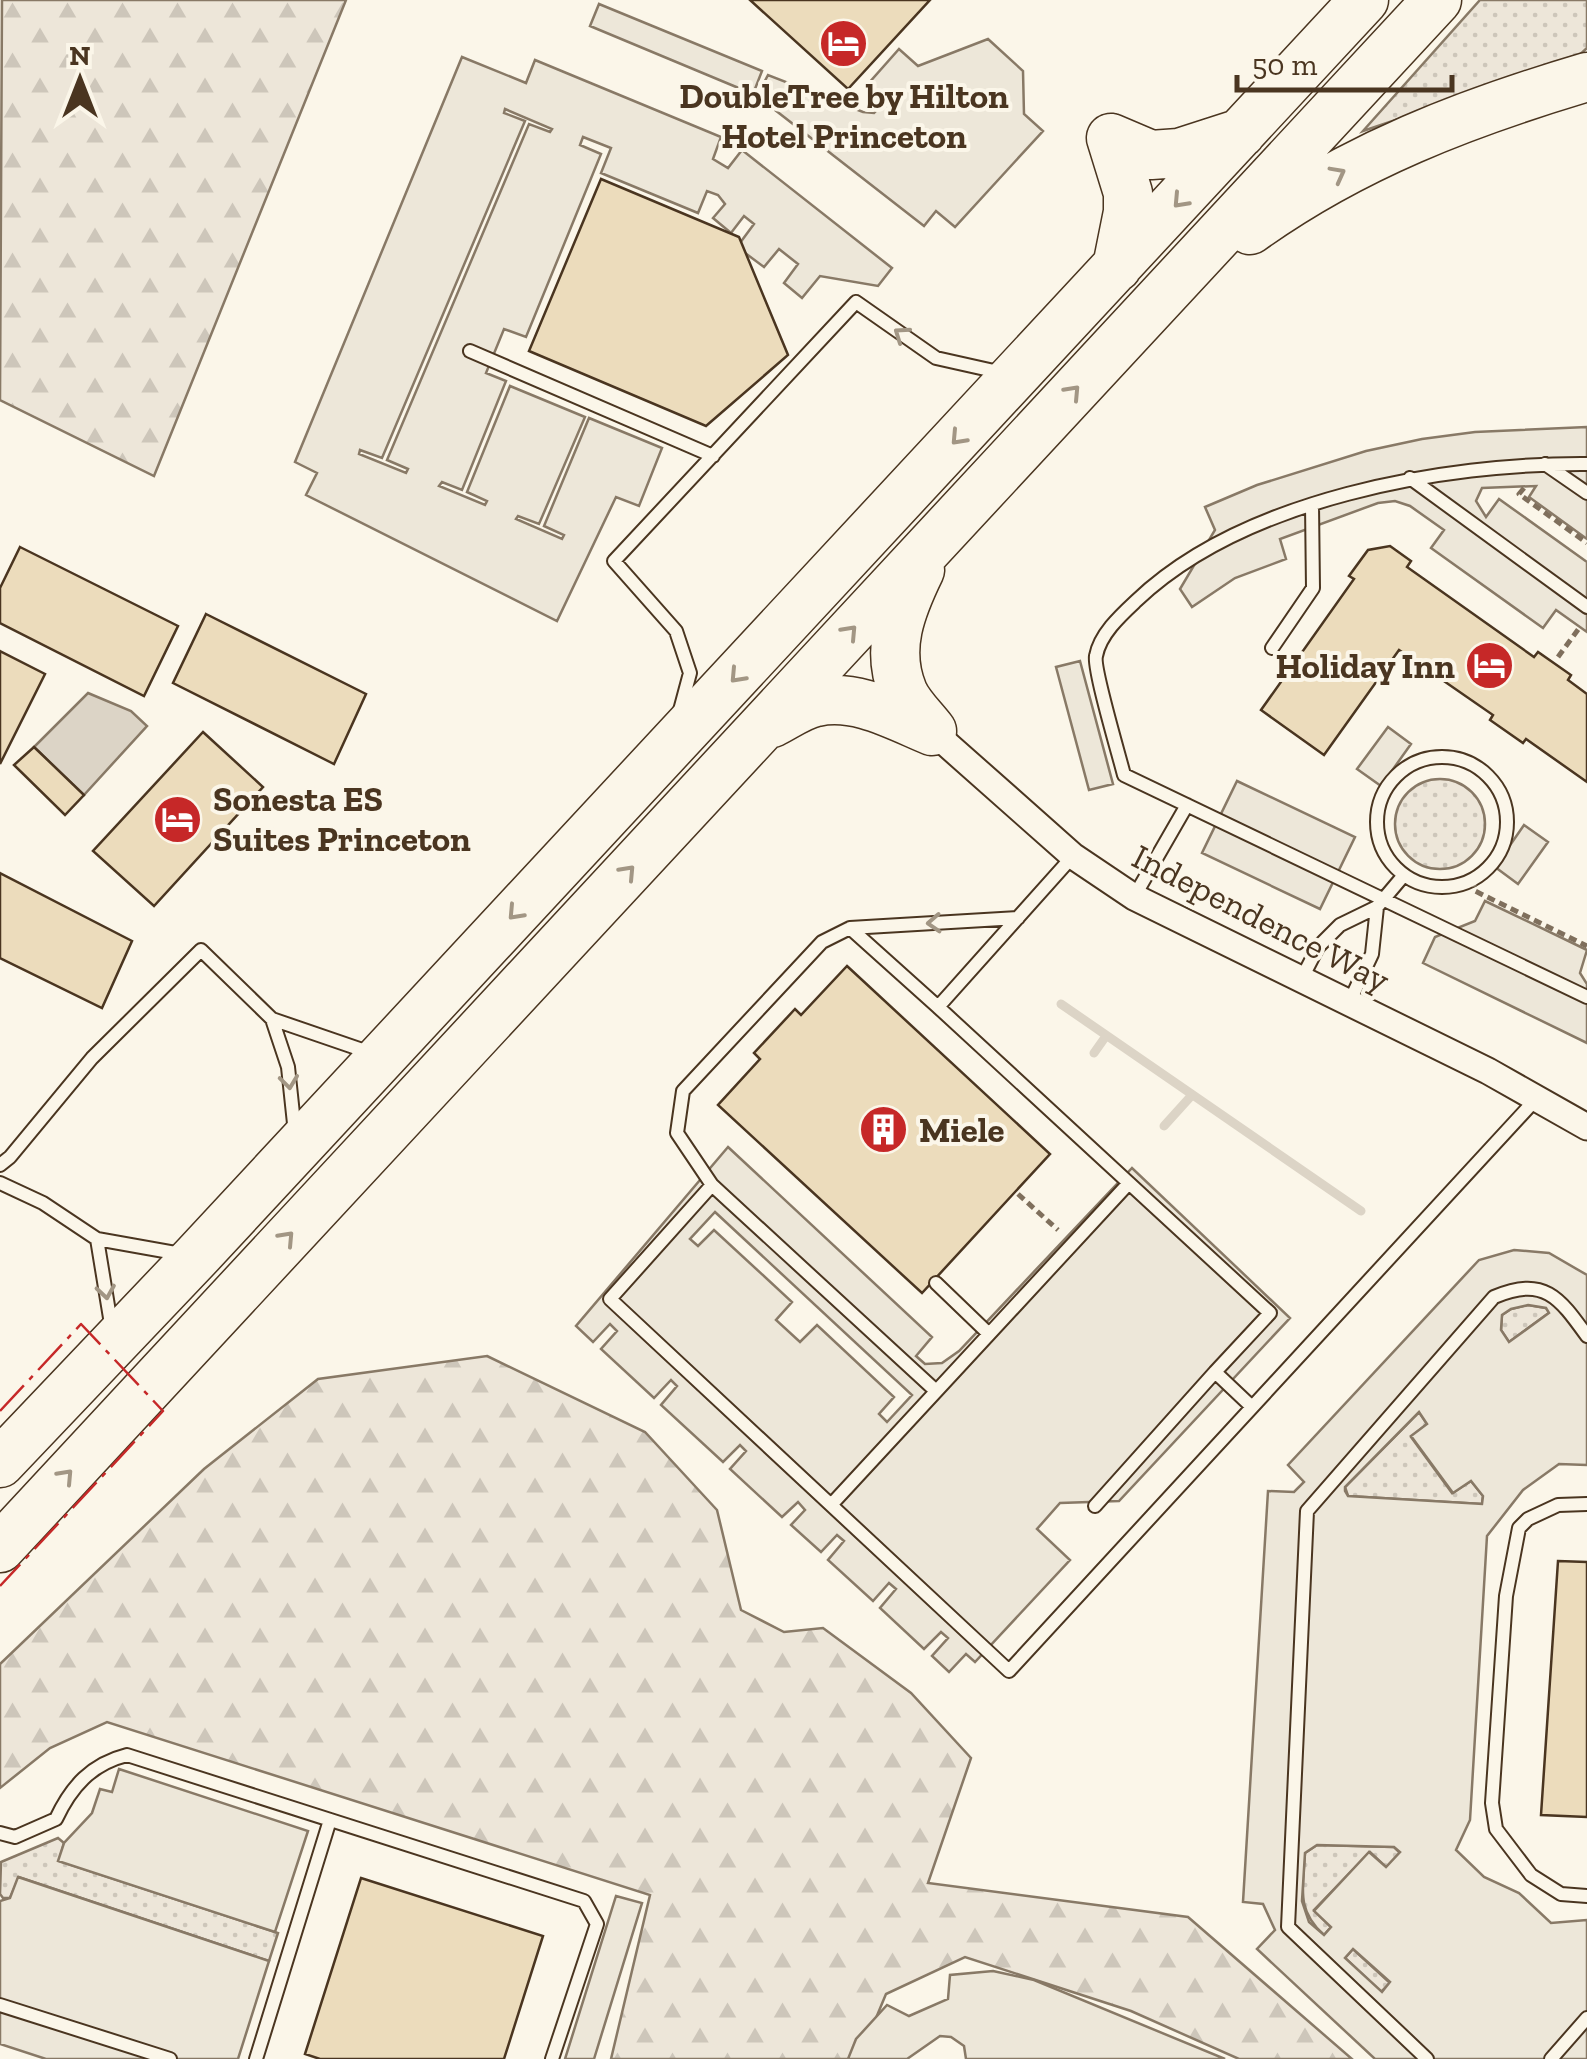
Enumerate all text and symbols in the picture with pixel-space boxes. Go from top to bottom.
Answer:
hotel icon: DoubleTree by Hilton Hotel Princeton [818,18,870,70]
north arrow [30,30,130,130]
scale bar [1237,30,1452,92]
text: N [69,39,91,72]
text: 50 m [1252,47,1317,83]
place label: DoubleTree by Hilton Hotel Princeton [679,75,1009,157]
one-way arrow [1327,167,1345,186]
one-way arrow [1174,189,1192,207]
one-way arrow [894,328,913,346]
one-way arrow [1061,385,1079,404]
one-way arrow [952,426,970,445]
one-way arrow [838,625,856,644]
hotel icon: Holiday Inn [1464,640,1516,692]
place label: Holiday Inn [1275,645,1455,687]
one-way arrow [731,664,749,683]
place label: Sonesta ES Suites Princeton [213,778,471,860]
hotel icon: Sonesta ES Suites Princeton [152,793,204,845]
street label: Independence Way [1125,835,1397,1001]
one-way arrow [616,865,634,883]
one-way arrow [509,902,527,920]
one-way arrow [925,912,941,933]
one-way arrow [278,1074,299,1090]
building icon: Miele [858,1104,910,1156]
place label: Miele [919,1109,1005,1151]
one-way arrow [276,1231,294,1250]
one-way arrow [94,1283,115,1300]
one-way arrow [54,1469,72,1488]

